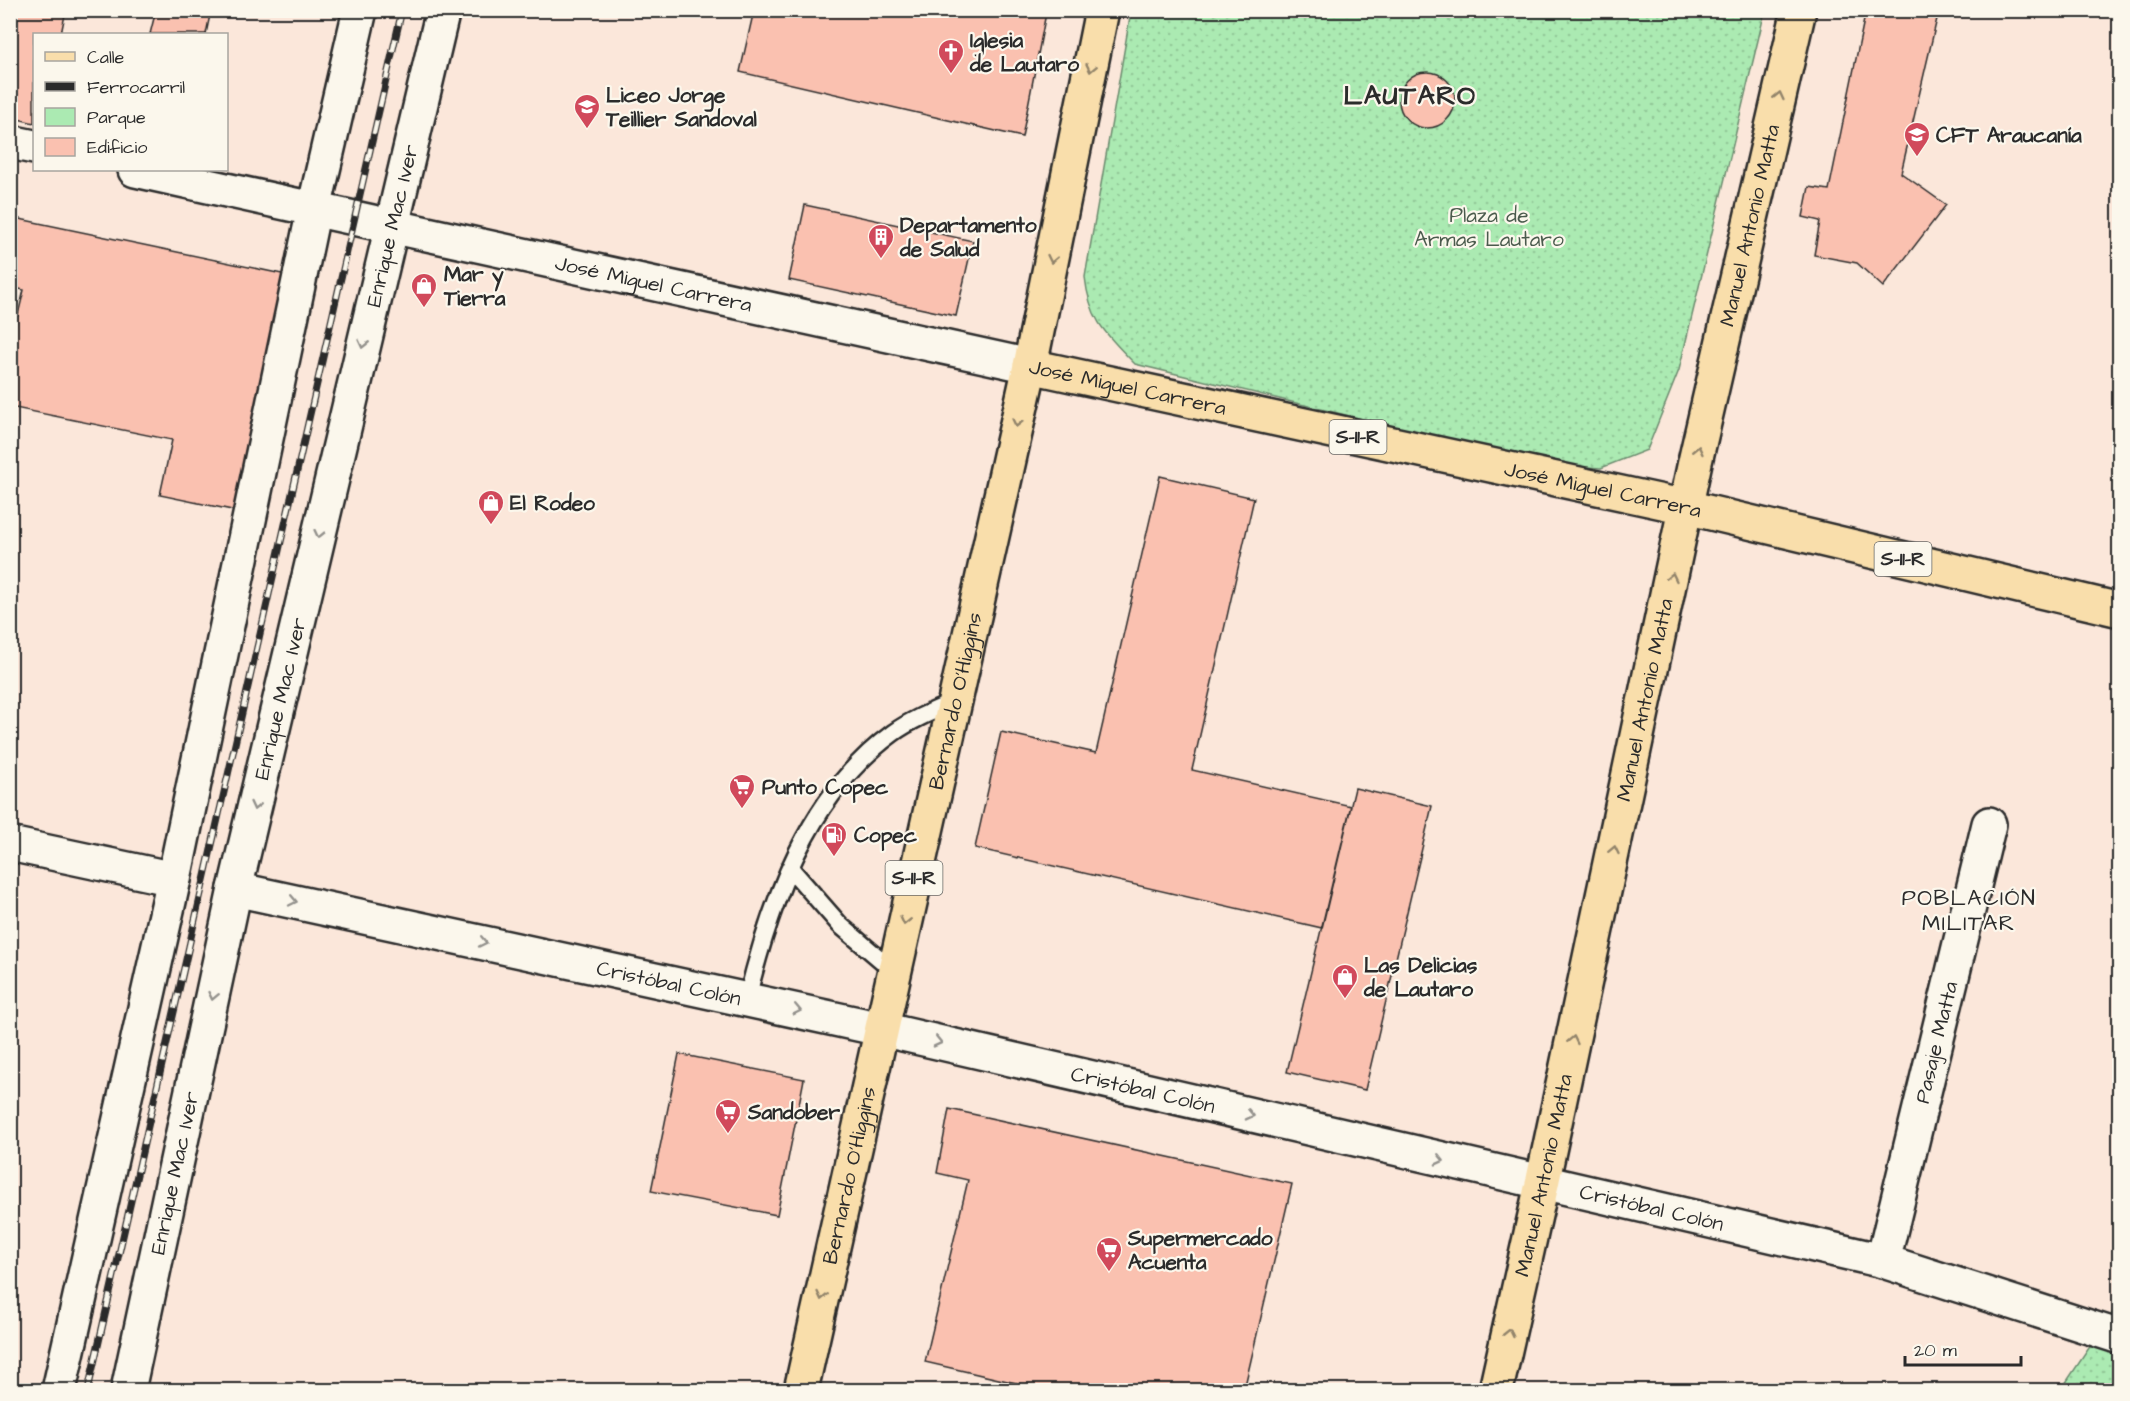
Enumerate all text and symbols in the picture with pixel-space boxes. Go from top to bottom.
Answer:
place label: Iglesia de Lautaro [969,26,1079,79]
legend [33,33,228,171]
church icon: Iglesia de Lautaro [936,37,966,75]
text: Calle [87,45,125,70]
one-way arrow [1085,63,1098,73]
text: Ferrocarril [87,75,185,100]
district label: LAUTARO [1343,77,1477,115]
place label: Liceo Jorge Teillier Sandoval [605,81,758,134]
one-way arrow [1772,91,1785,101]
school or university icon: Liceo Jorge Teillier Sandoval [572,92,602,130]
text: Parque [87,105,146,130]
school or university icon: CFT Araucanía [1902,120,1932,158]
street label: Manuel Antonio Matta [1712,121,1787,329]
place label: CFT Araucanía [1936,121,2082,150]
text: Edificio [87,135,147,160]
street label: Enrique Mac Iver [359,141,425,310]
park label: Plaza de Armas Lautaro [1414,201,1564,254]
place label: Departamento de Salud [899,211,1037,264]
building icon: Departamento de Salud [866,222,896,260]
street label: José Miguel Carrera [553,248,755,319]
one-way arrow [1046,254,1059,264]
place label: Mar y Tierra [443,260,506,313]
shop icon: Mar y Tierra [409,271,439,309]
one-way arrow [358,339,371,349]
street label: José Miguel Carrera [1027,352,1229,422]
one-way arrow [1011,418,1024,428]
road number: S-11-R [1330,420,1386,454]
one-way arrow [1690,445,1703,455]
street label: José Miguel Carrera [1502,454,1705,525]
shop icon: El Rodeo [476,488,506,526]
place label: El Rodeo [510,489,595,518]
one-way arrow [313,529,326,539]
road number: S-11-R [1874,542,1932,576]
one-way arrow [1664,572,1677,582]
street label: Manuel Antonio Matta [1609,596,1680,804]
street label: Bernardo O'Higgins [921,610,989,792]
street label: Enrique Mac Iver [247,614,313,783]
supermarket icon: Punto Copec [727,772,757,810]
place label: Punto Copec [762,773,889,803]
one-way arrow [249,800,262,810]
fuel station icon: Copec [819,820,849,858]
place label: Copec [854,821,918,851]
one-way arrow [1606,845,1619,855]
road number: S-11-R [886,861,942,895]
district label: POBLACIÓN MILITAR [1902,883,2036,939]
one-way arrow [287,894,297,907]
one-way arrow [899,916,912,926]
one-way arrow [478,935,488,948]
place label: Las Delicias de Lautaro [1363,951,1478,1004]
street label: Cristóbal Colón [594,953,744,1013]
shop icon: Las Delicias de Lautaro [1330,962,1360,1000]
street label: Pasaje Matta [1907,978,1965,1106]
one-way arrow [207,991,220,1001]
one-way arrow [792,1003,802,1016]
one-way arrow [933,1035,943,1048]
one-way arrow [1566,1036,1579,1046]
street label: Cristóbal Colón [1068,1059,1218,1120]
street label: Manuel Antonio Matta [1507,1071,1579,1279]
street label: Bernardo O'Higgins [815,1084,883,1267]
street label: Enrique Mac Iver [143,1088,206,1257]
supermarket icon: Sandober [713,1097,743,1135]
place label: Sandober [747,1098,840,1127]
one-way arrow [1245,1108,1255,1121]
one-way arrow [1435,1152,1445,1165]
street label: Cristóbal Colón [1577,1177,1727,1238]
place label: Supermercado Acuenta [1127,1224,1273,1277]
supermarket icon: Supermercado Acuenta [1094,1235,1124,1273]
one-way arrow [816,1291,829,1301]
one-way arrow [1501,1329,1514,1339]
scale bar [1905,1329,2020,1367]
text: 20 m [1914,1338,1957,1363]

